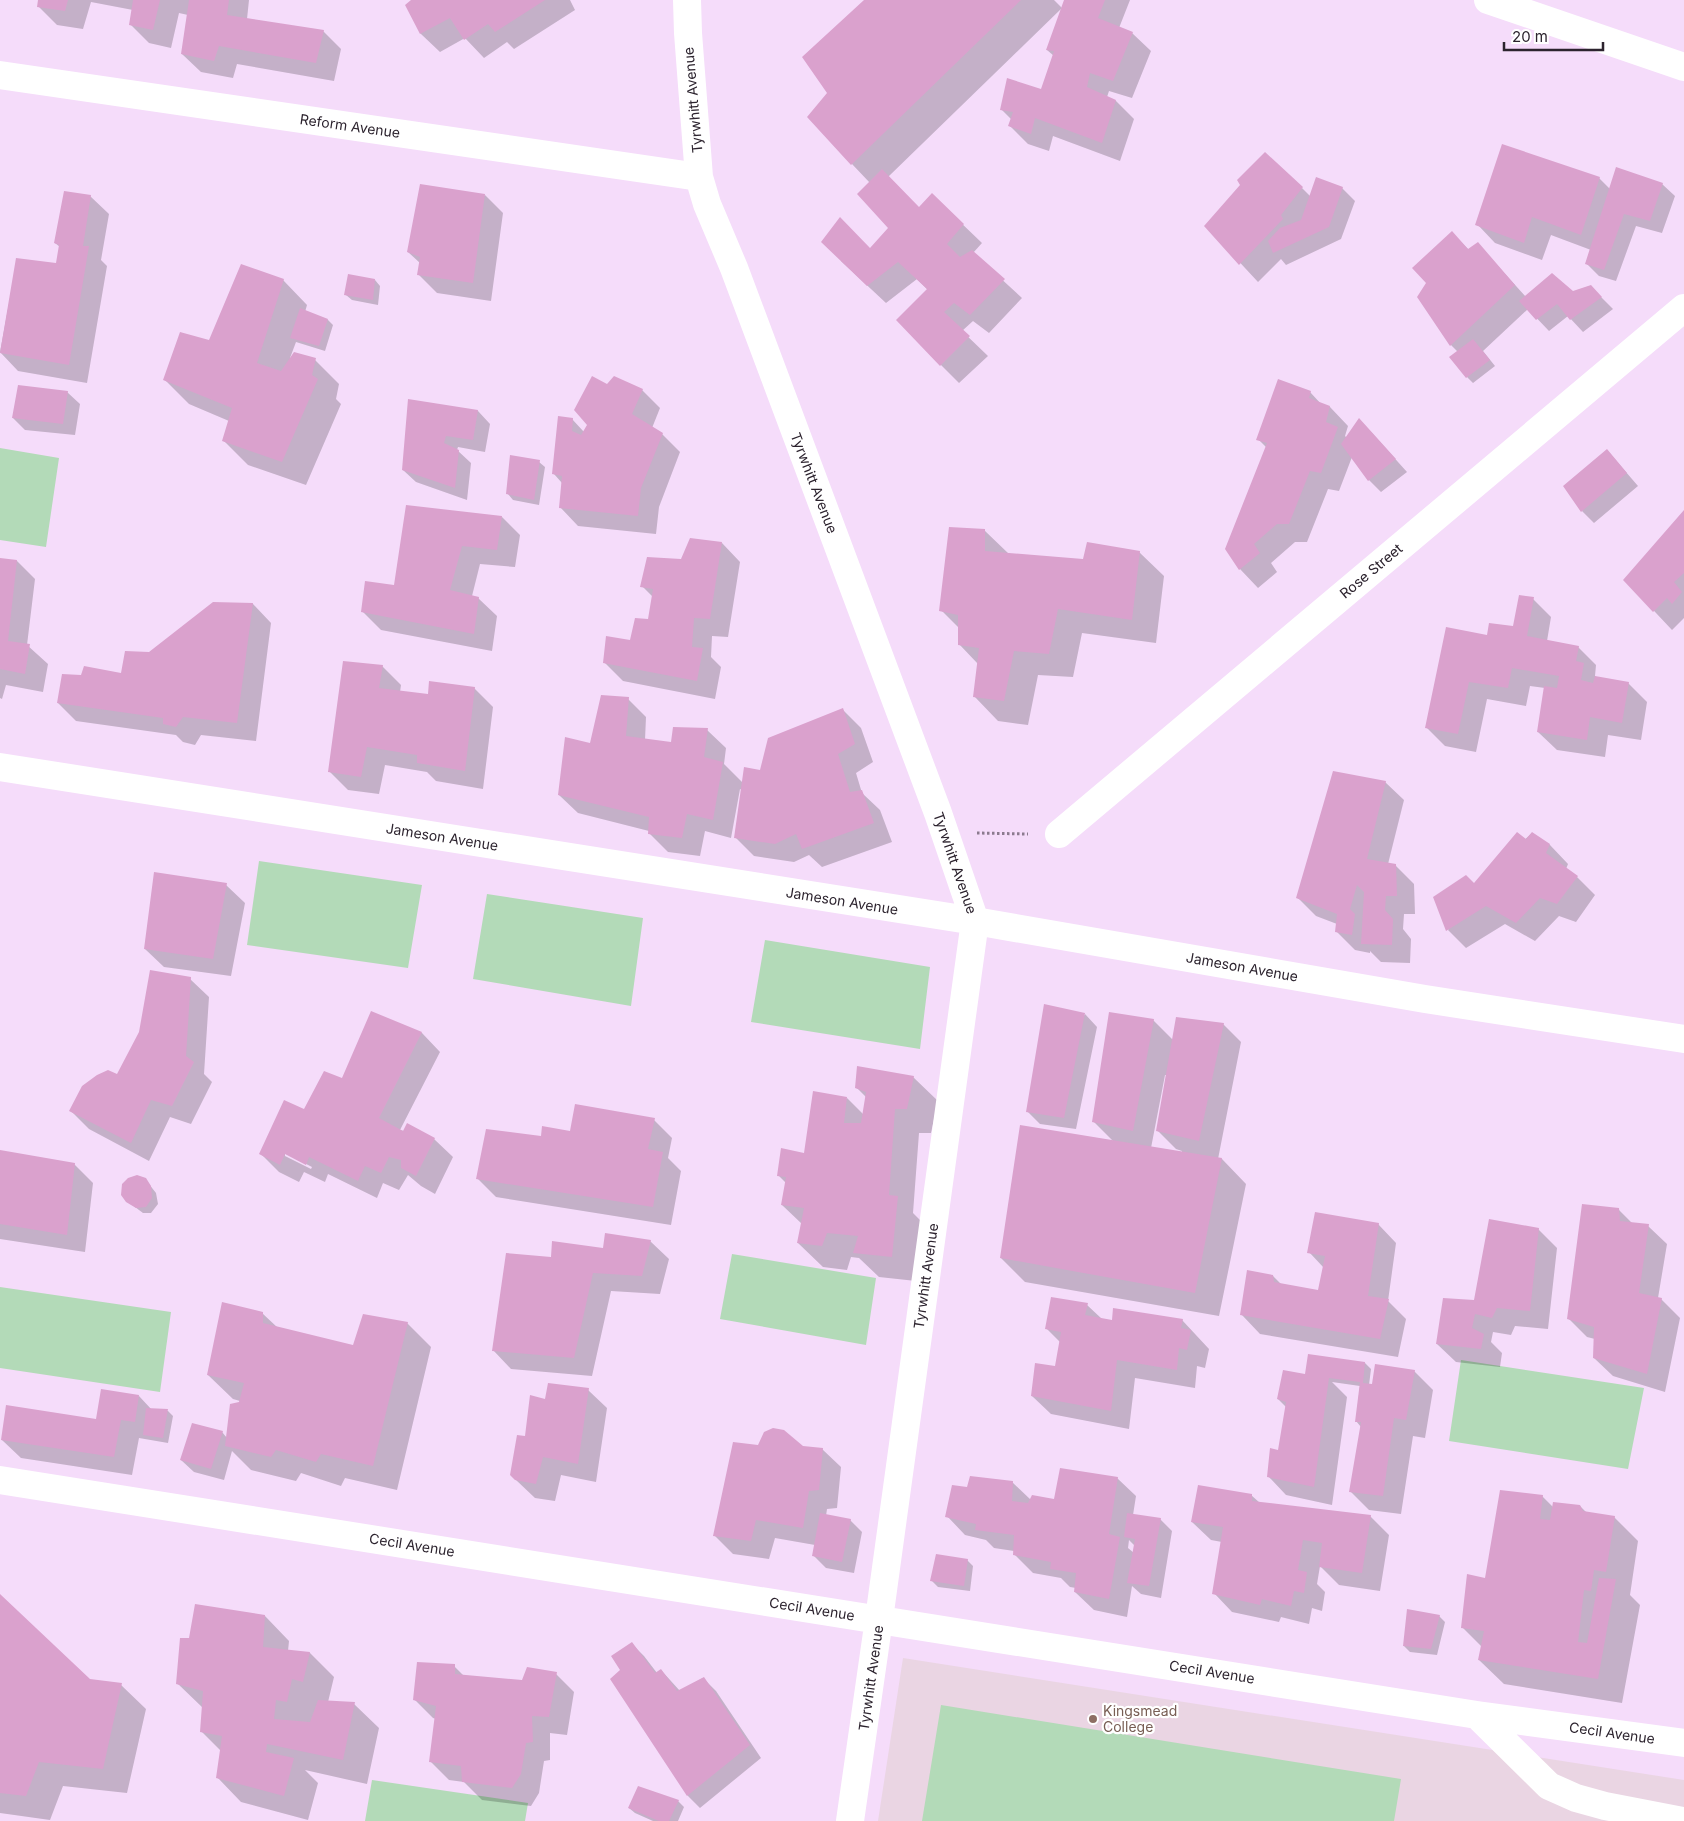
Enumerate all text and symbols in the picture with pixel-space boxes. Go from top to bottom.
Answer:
scale bar [1504,20,1603,52]
text: 20 m [1512,27,1548,46]
street label: Tyrwhitt Avenue [679,46,706,154]
street label: Reform Avenue [299,110,401,141]
street label: Tyrwhitt Avenue [787,430,841,536]
street label: Rose Street [1336,539,1406,602]
street label: Tyrwhitt Avenue [930,810,981,916]
street label: Jameson Avenue [385,819,499,854]
street label: Jameson Avenue [785,883,899,918]
street label: Jameson Avenue [1185,948,1299,985]
street label: Tyrwhitt Avenue [910,1222,941,1330]
street label: Cecil Avenue [368,1529,456,1560]
street label: Cecil Avenue [768,1593,856,1624]
street label: Tyrwhitt Avenue [855,1624,886,1732]
street label: Cecil Avenue [1168,1656,1256,1687]
place label: Kingsmead College [1103,1702,1177,1735]
marker: Kingsmead College [1087,1713,1099,1725]
street label: Cecil Avenue [1568,1718,1656,1747]

